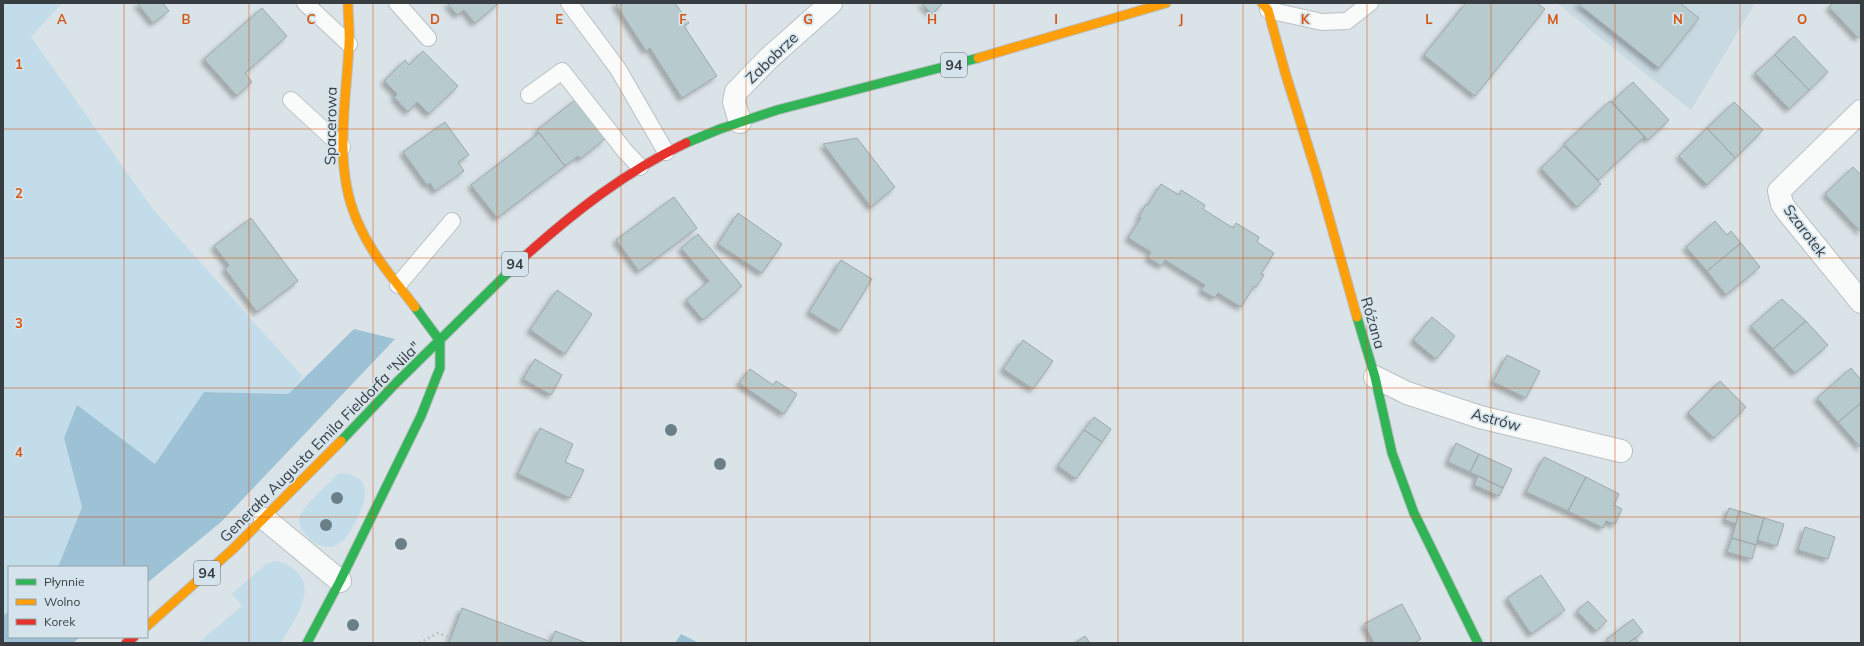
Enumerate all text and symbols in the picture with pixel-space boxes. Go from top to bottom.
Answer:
text: A [57,11,67,27]
text: B [182,11,191,27]
text: C [307,11,316,27]
text: D [430,11,440,27]
text: E [555,11,563,27]
text: F [679,11,687,27]
text: G [803,11,813,27]
text: H [927,11,937,27]
text: I [1054,11,1058,27]
text: J [1179,11,1183,27]
text: K [1301,11,1311,27]
text: L [1425,11,1433,27]
text: M [1547,11,1559,27]
text: N [1673,11,1683,27]
text: O [1797,11,1807,27]
street label: Zabobrze [741,28,802,87]
road number: 94 [941,53,967,77]
text: 1 [15,56,23,72]
street label: Spacerowa [320,87,341,165]
text: 2 [15,185,23,201]
street label: Szarotek [1779,201,1831,261]
road number: 94 [502,252,528,276]
street label: Różana [1357,295,1390,351]
text: 3 [15,315,23,331]
street label: Generała Augusta Emila Fieldorfa "Nila" [215,337,424,546]
street label: Astrów [1469,404,1523,435]
text: 4 [15,444,23,460]
road number: 94 [194,561,220,585]
legend [8,566,148,638]
text: Płynnie [44,574,85,589]
text: Wolno [44,594,80,609]
text: Korek [44,614,76,629]

